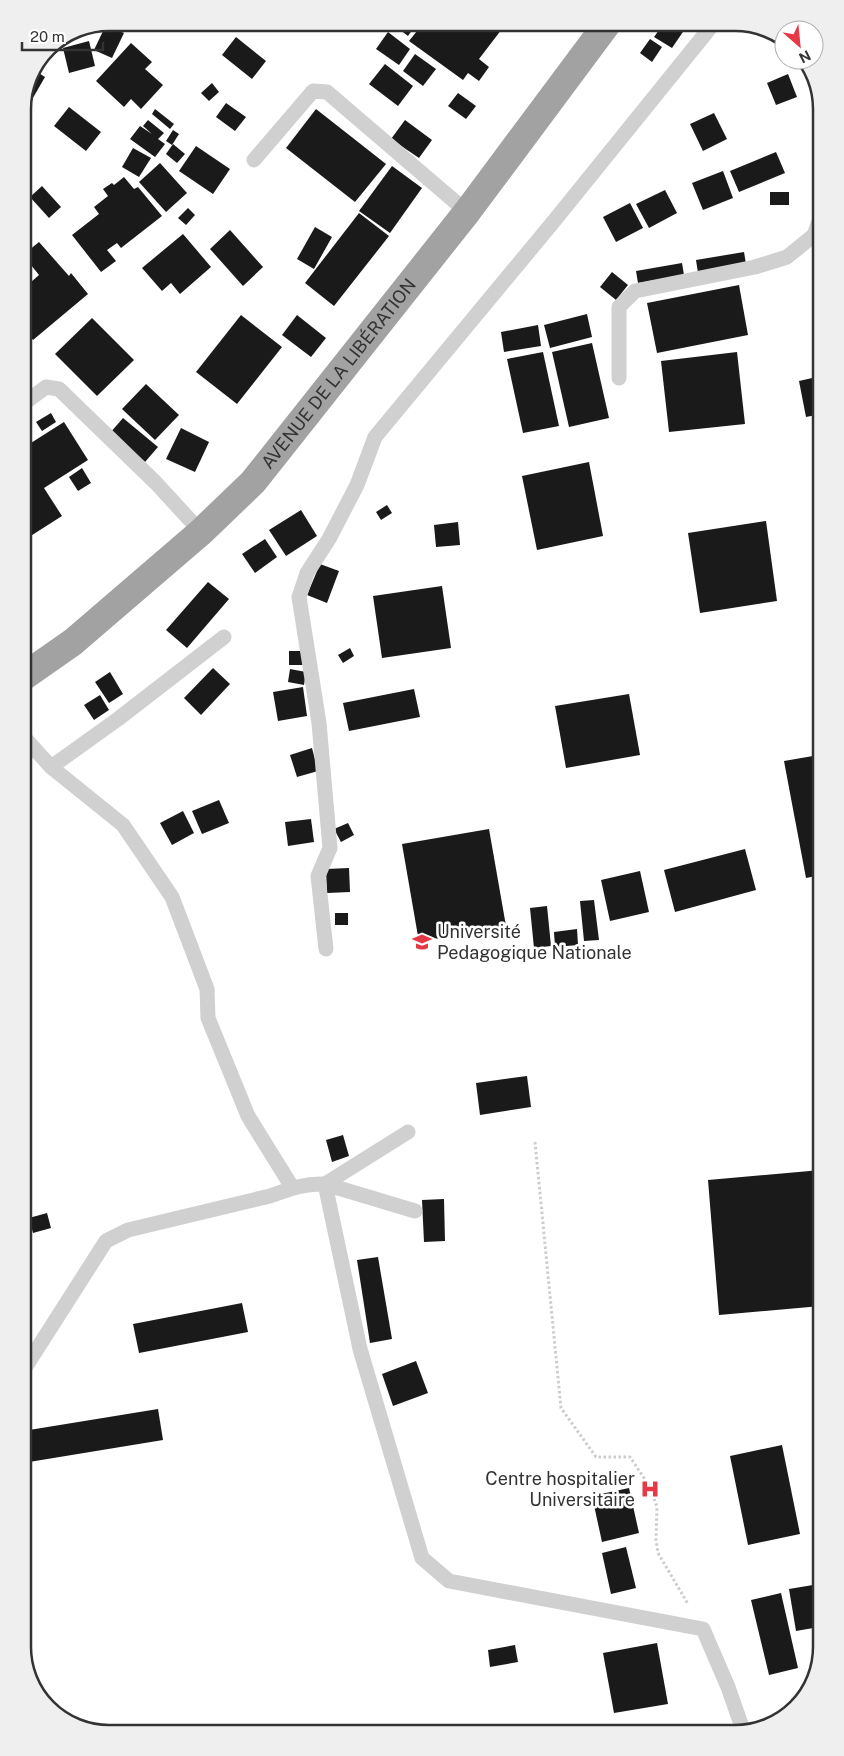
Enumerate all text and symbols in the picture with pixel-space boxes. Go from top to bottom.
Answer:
scale bar [22,20,104,52]
north arrow [774,20,824,70]
text: 20 m [30,28,65,45]
text: N [796,47,813,66]
street label: AVENUE DE LA LIBÉRATION [257,274,420,473]
place label: Université Pedagogique Nationale [437,921,632,963]
school or university icon: Université Pedagogique Nationale [411,931,433,953]
place label: Centre hospitalier Universitaire [485,1468,635,1510]
hospital icon: Centre hospitalier Universitaire [639,1478,661,1500]

